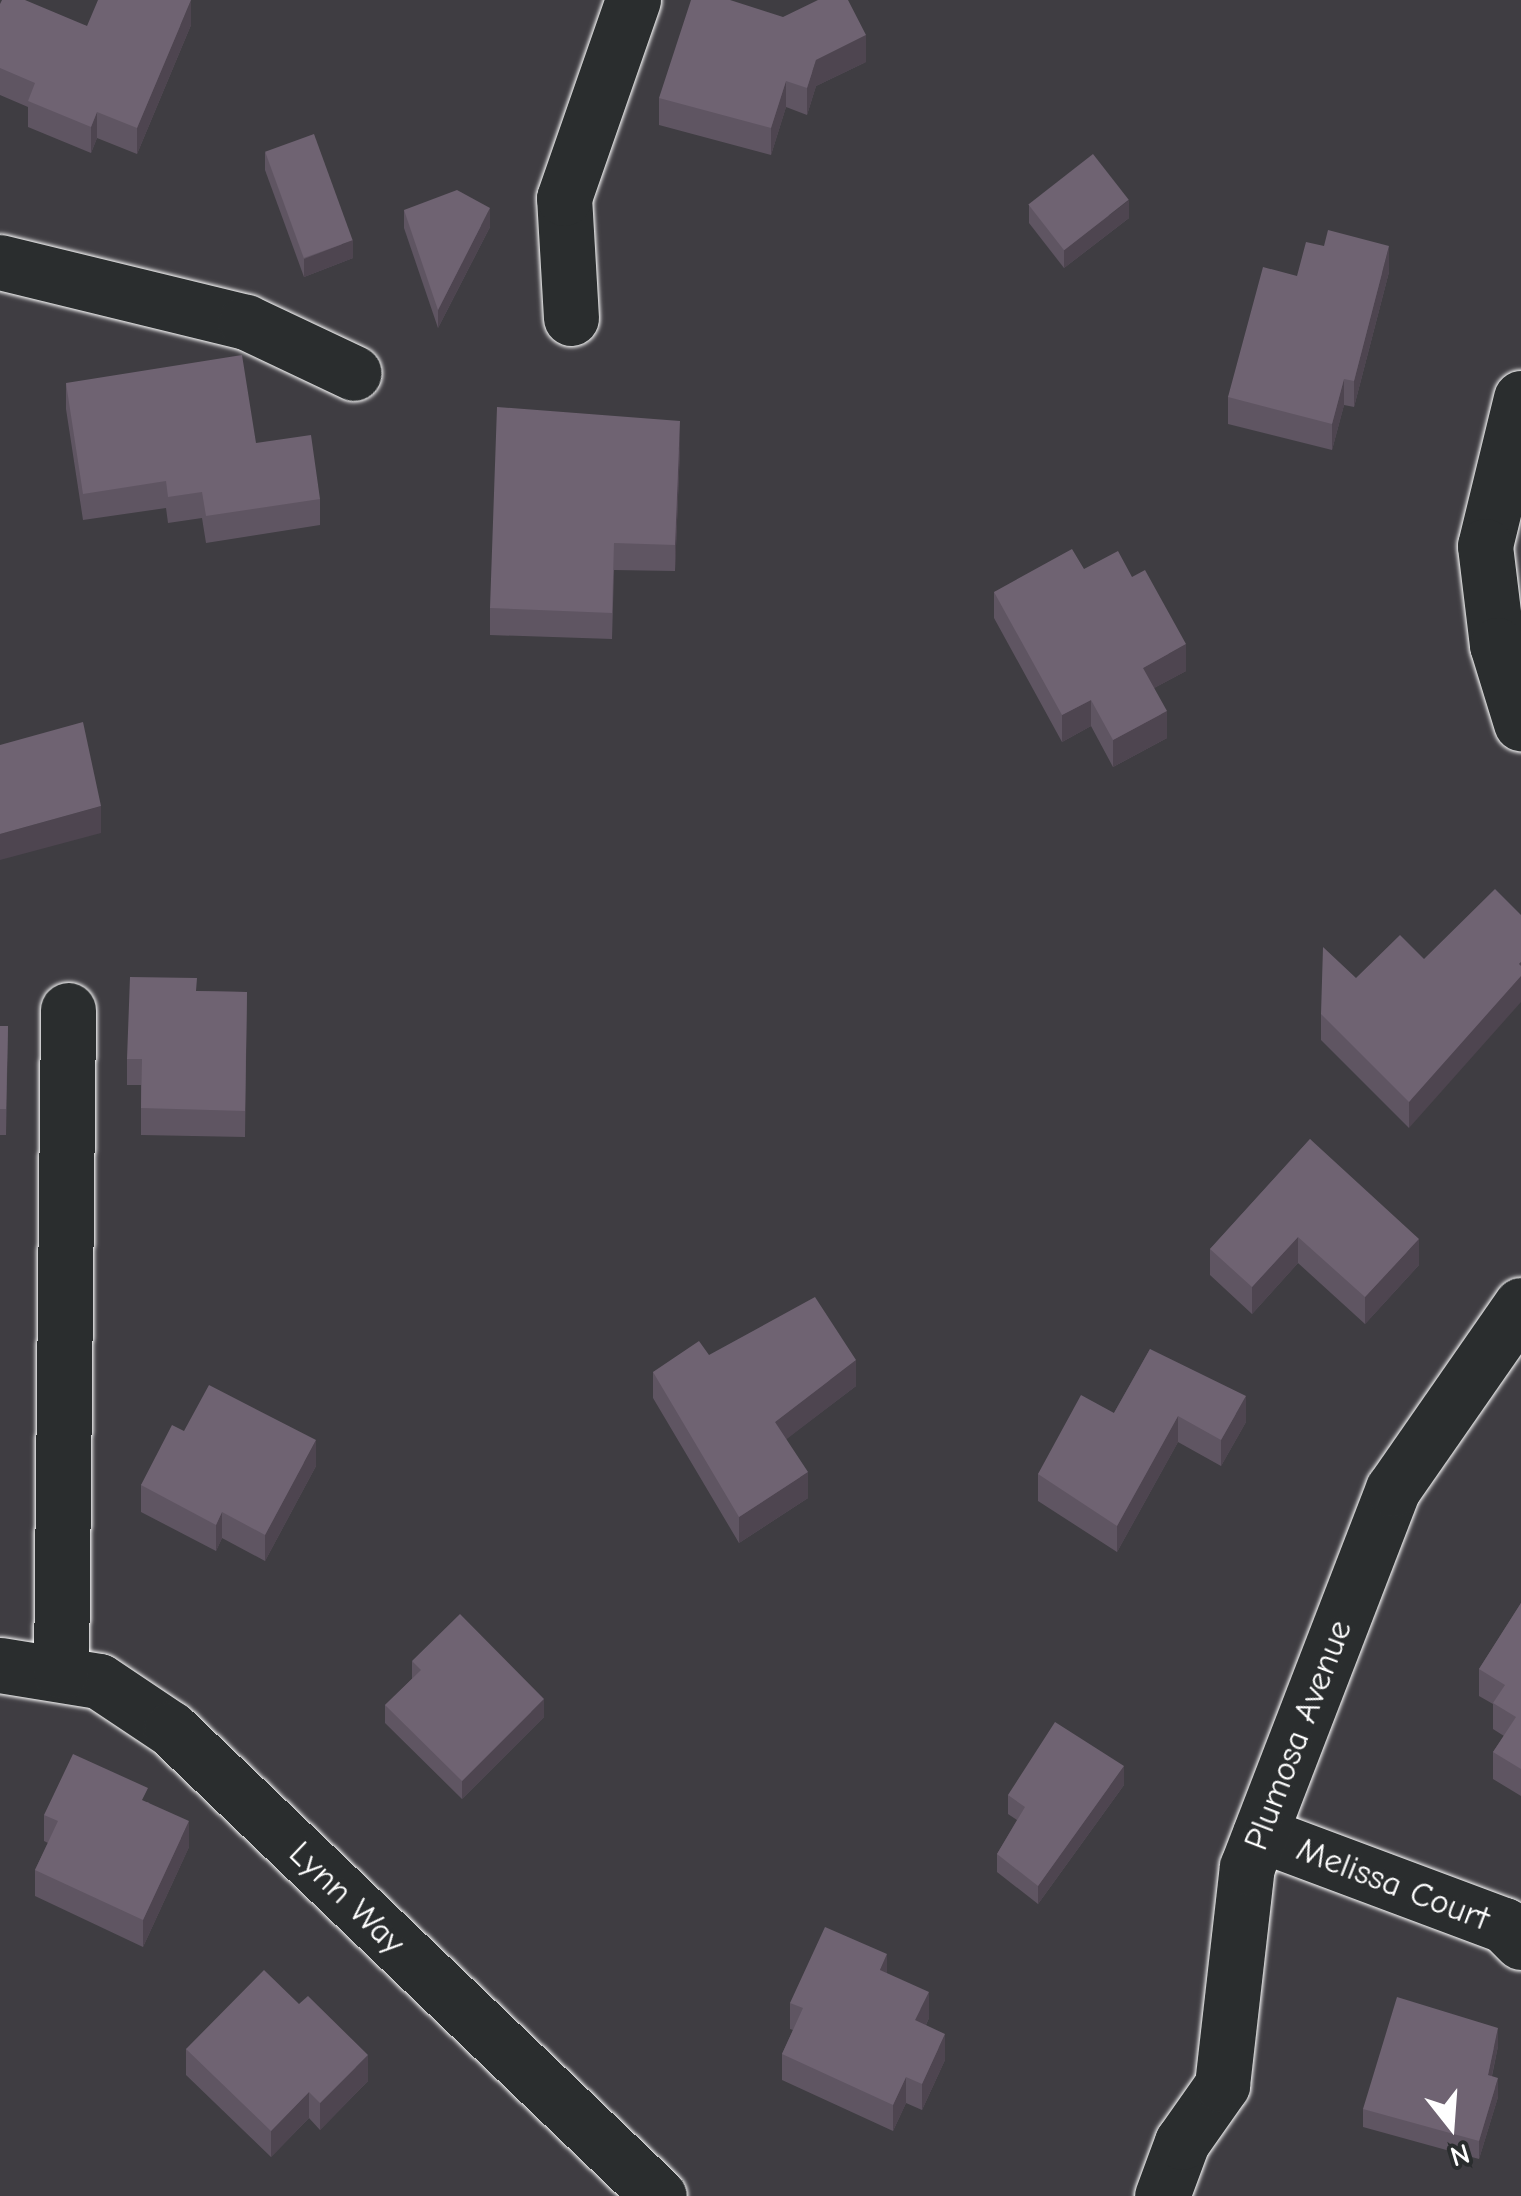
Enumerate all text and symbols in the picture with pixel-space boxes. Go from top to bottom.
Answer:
street label: Plumosa Avenue [1235,1614,1361,1856]
street label: Melissa Court [1291,1828,1495,1940]
street label: Lynn Way [280,1832,414,1964]
north arrow [1401,2076,1501,2176]
text: N [1446,2137,1473,2173]

